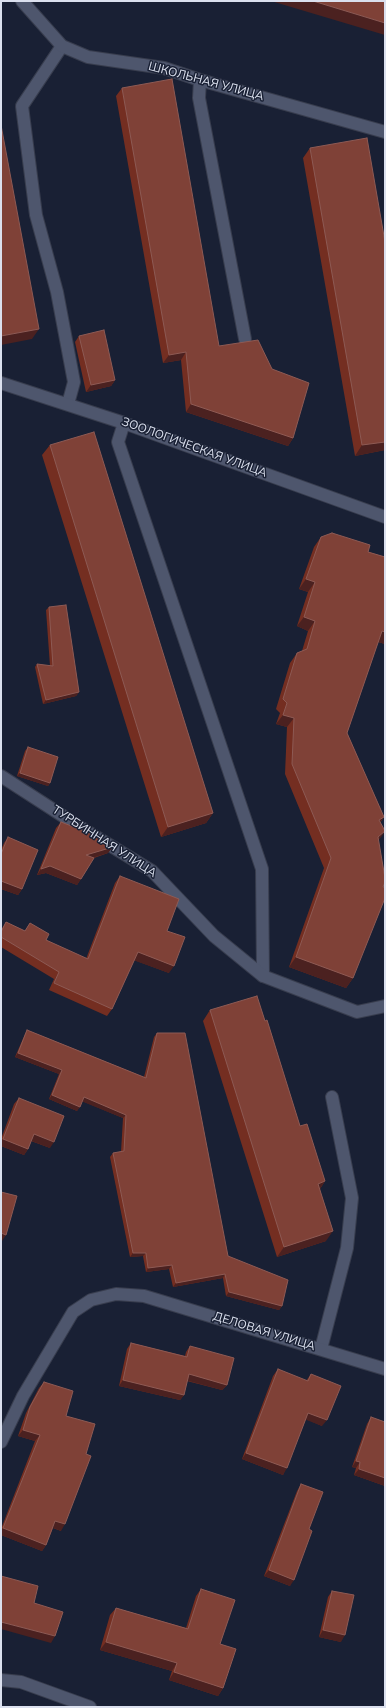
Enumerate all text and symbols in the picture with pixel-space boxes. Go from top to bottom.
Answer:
street label: ШКОЛЬНАЯ УЛИЦА [147,60,265,104]
street label: ЗООЛОГИЧЕСКАЯ УЛИЦА [119,415,269,481]
street label: ТУРБИННАЯ УЛИЦА [49,803,159,881]
street label: ДЕЛОВАЯ УЛИЦА [211,1310,317,1354]

